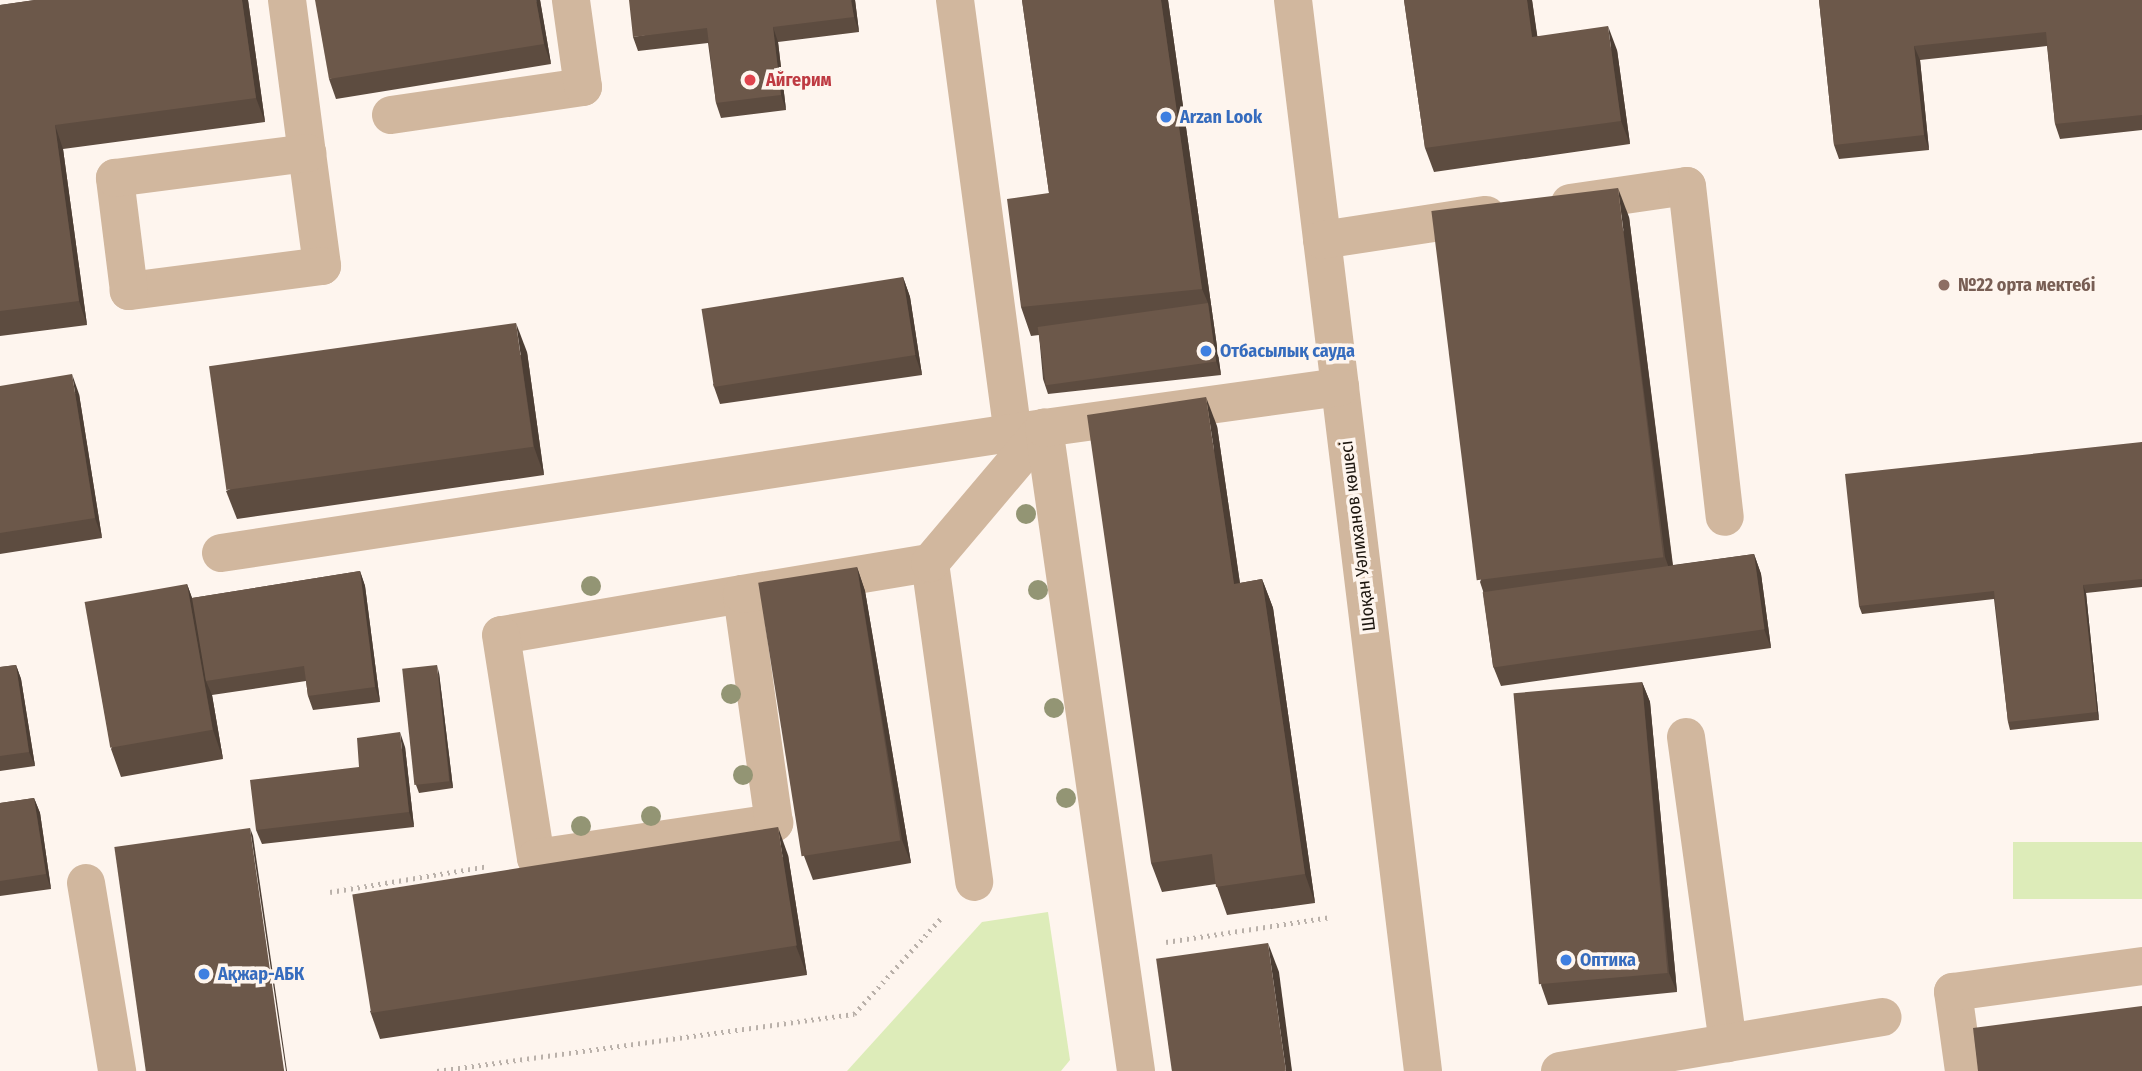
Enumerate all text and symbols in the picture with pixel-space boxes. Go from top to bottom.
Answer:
place label: Айгерим [766,69,832,91]
marker: Айгерим [740,70,760,90]
place label: Arzan Look [1180,106,1262,128]
marker: Arzan Look [1158,109,1174,125]
place label: №22 орта мектебі [1958,274,2095,296]
marker: №22 орта мектебі [1936,277,1952,293]
place label: Отбасылық сауда [1220,340,1355,362]
marker: Отбасылық сауда [1198,343,1214,359]
street label: Шоқан Уәлиханов көшесі [1336,439,1380,633]
place label: Оптика [1580,949,1636,971]
marker: Оптика [1558,952,1574,968]
place label: Ақжар-АБК [218,963,304,985]
marker: Ақжар-АБК [196,966,212,982]

